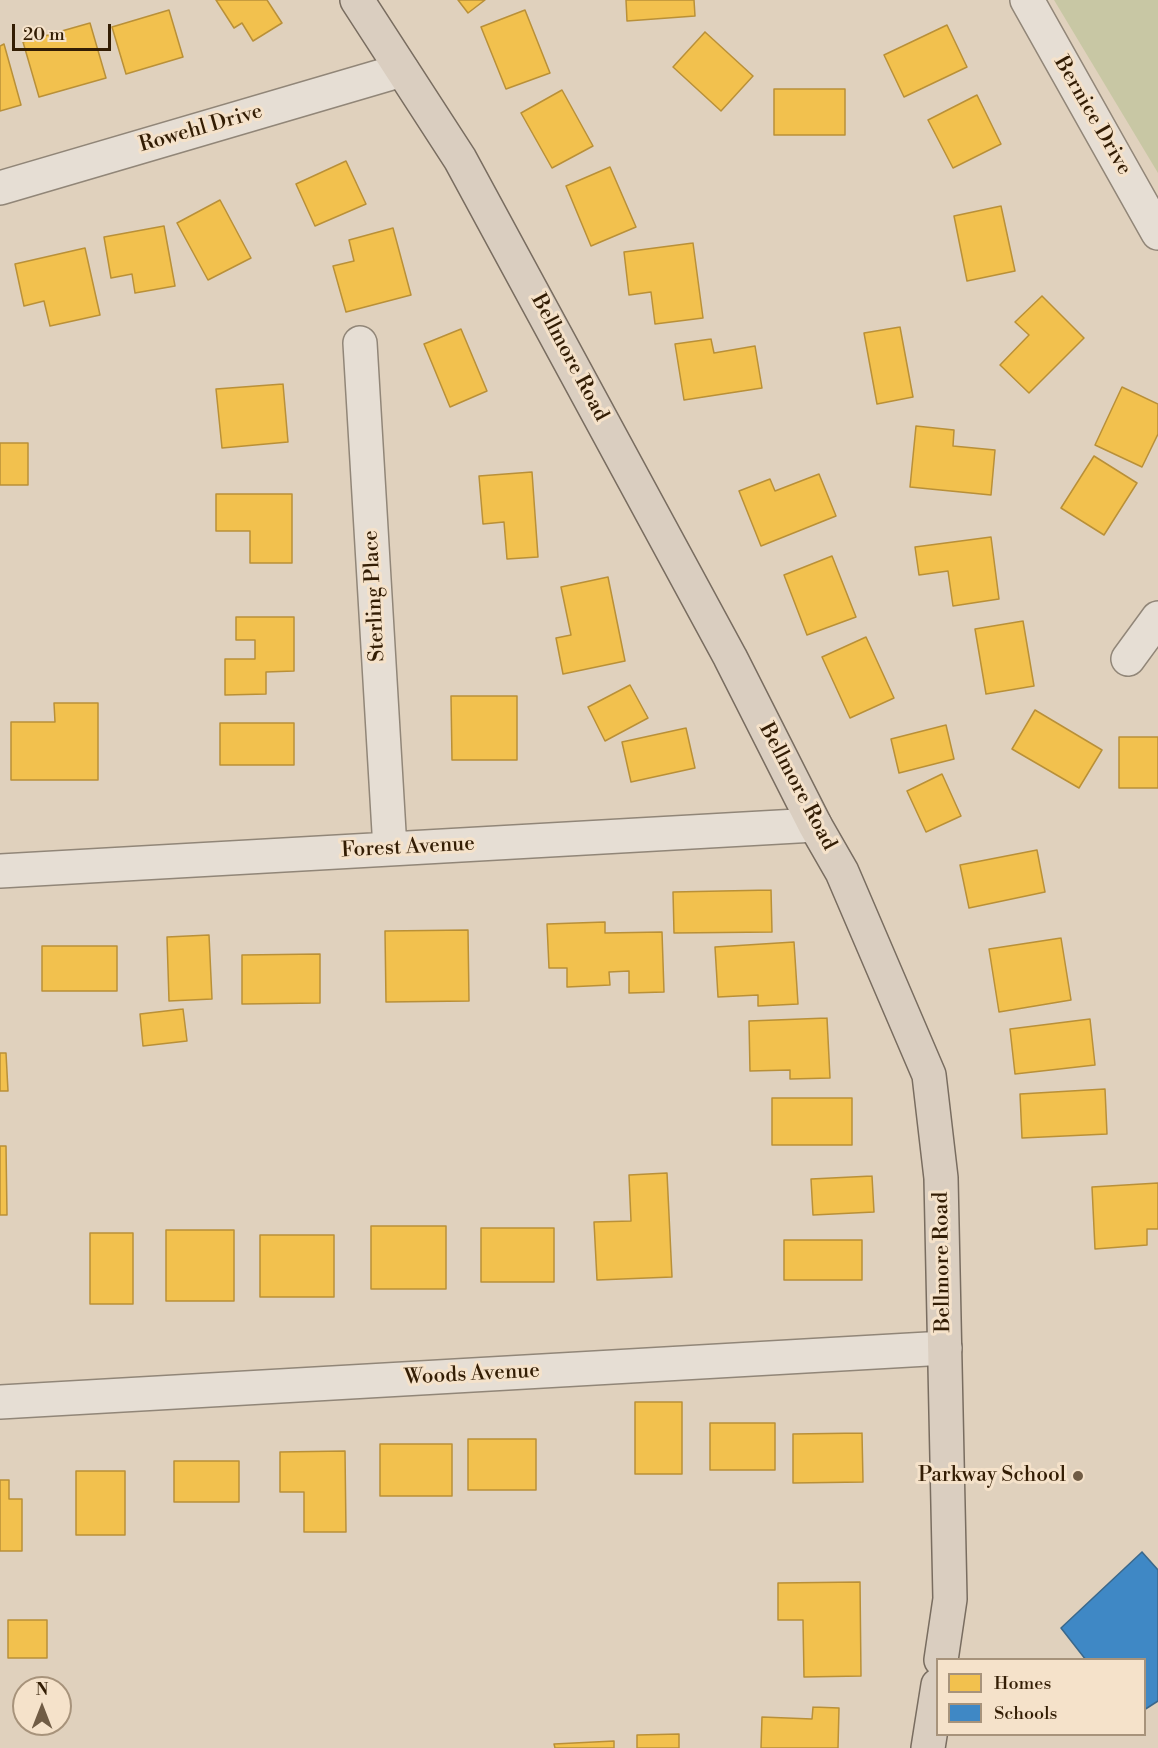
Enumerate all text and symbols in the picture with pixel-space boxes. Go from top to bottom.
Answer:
scale bar [15,12,114,50]
text: 20 m [23,23,65,46]
street label: Bernice Drive [1048,52,1136,180]
street label: Rowehl Drive [136,99,266,159]
street label: Bellmore Road [525,290,613,426]
street label: Sterling Place [359,529,391,663]
street label: Bellmore Road [753,719,841,855]
street label: Forest Avenue [340,832,476,864]
street label: Bellmore Road [929,1192,957,1332]
street label: Woods Avenue [403,1359,541,1391]
place label: Parkway School [918,1463,1066,1489]
marker: Parkway School [1071,1469,1085,1483]
legend [936,1658,1146,1736]
text: Homes [994,1672,1051,1695]
north arrow [12,1676,72,1736]
text: N [36,1680,48,1700]
text: Schools [994,1702,1057,1725]

